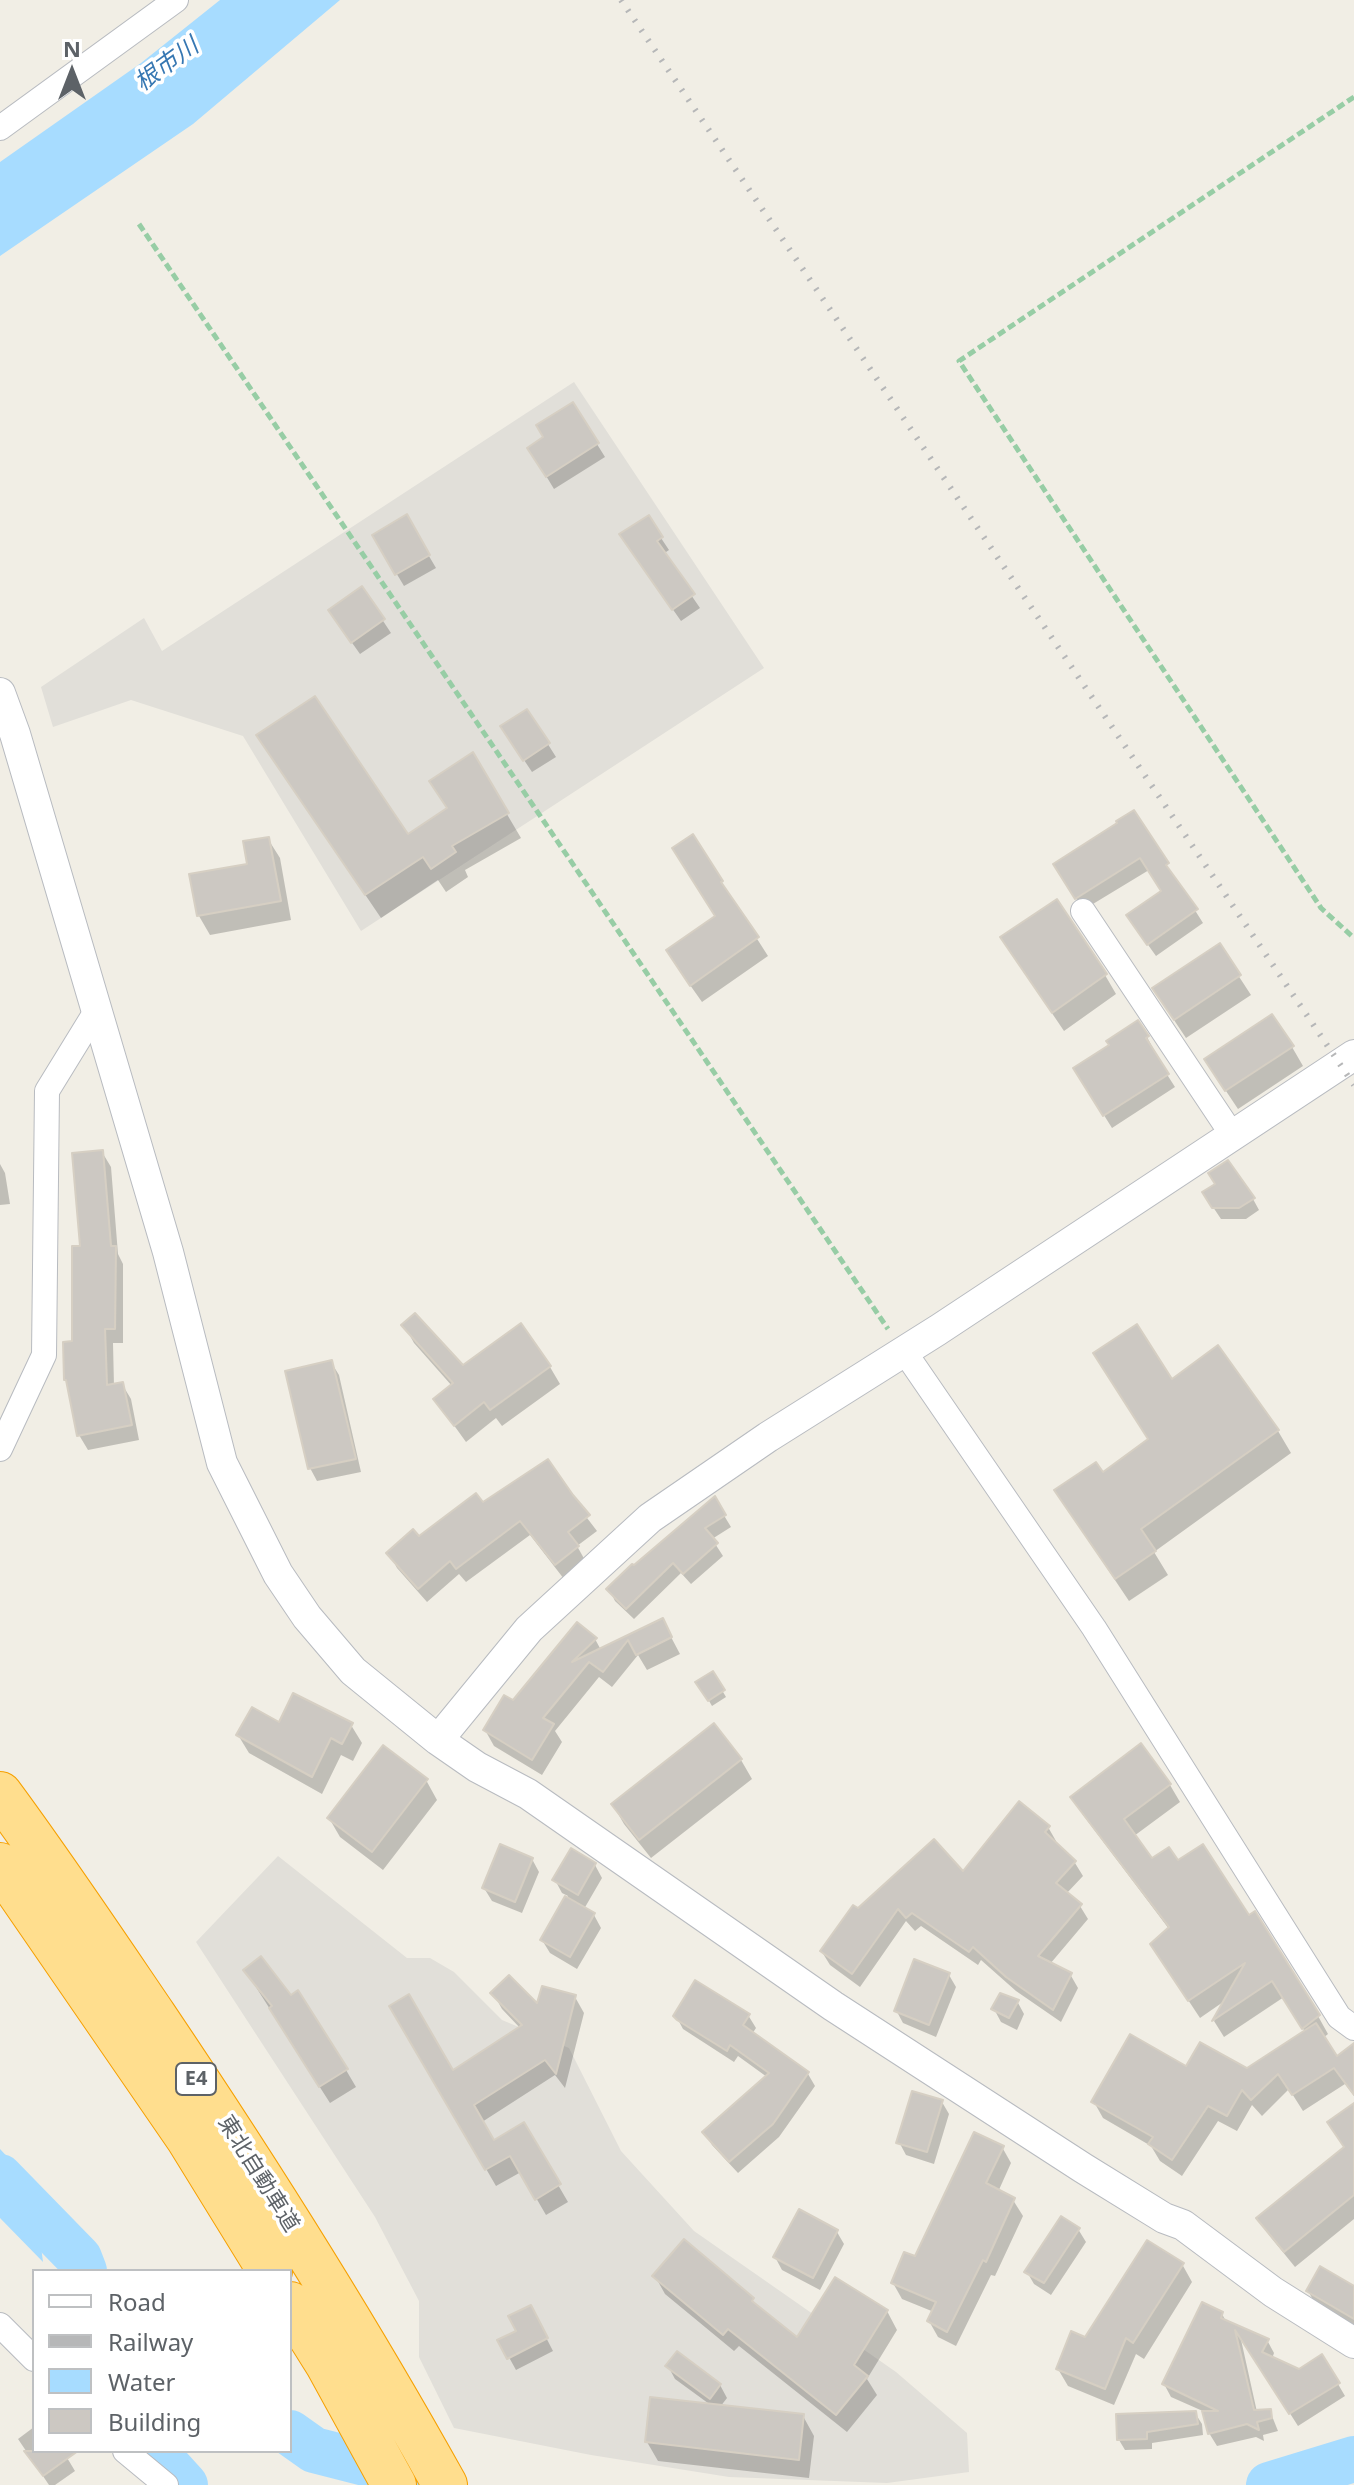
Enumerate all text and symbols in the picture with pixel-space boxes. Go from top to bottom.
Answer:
north arrow [32,32,112,112]
water label: 根市川 [129,32,205,98]
text: N [63,33,81,63]
road number: E4 [176,2063,216,2095]
street label: 東北自動車道 [212,2111,304,2237]
legend [32,2269,292,2453]
text: Road [108,2285,166,2318]
text: Railway [108,2325,193,2358]
text: Water [108,2365,175,2398]
text: Building [108,2405,201,2438]

